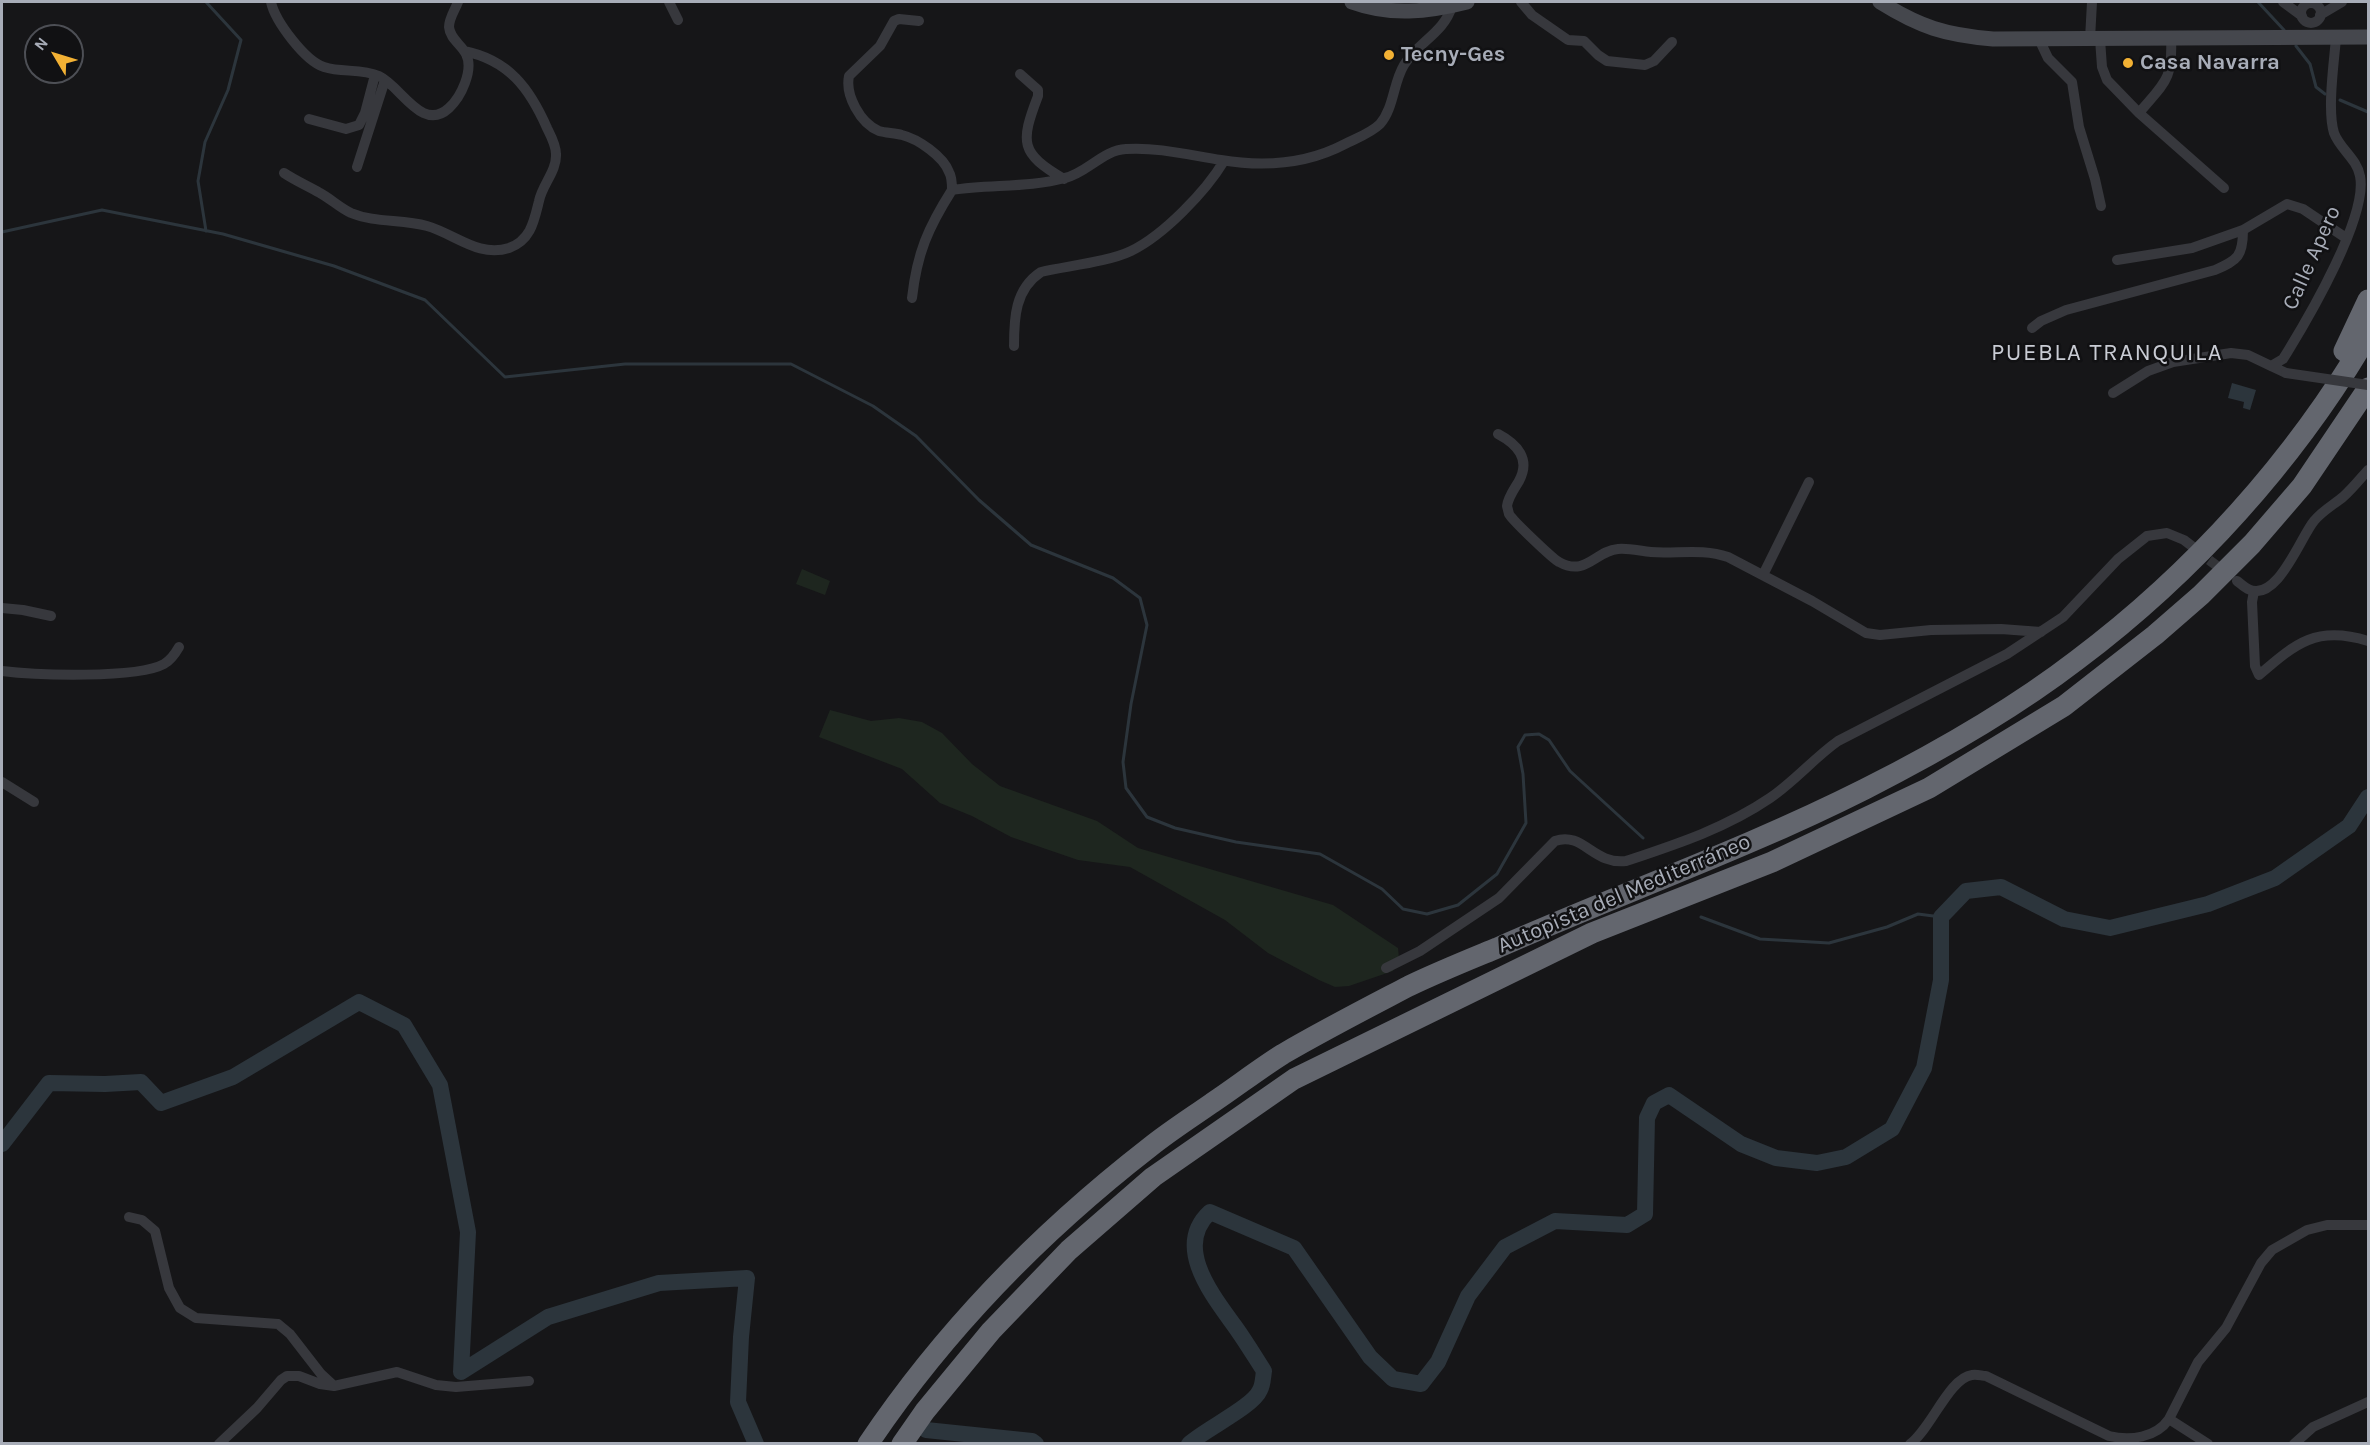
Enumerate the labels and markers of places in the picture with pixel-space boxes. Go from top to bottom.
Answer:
place label: Tecny-Ges [1401,42,1505,68]
marker: Tecny-Ges [1382,48,1396,62]
place label: Casa Navarra [2140,50,2280,76]
marker: Casa Navarra [2121,56,2135,70]

